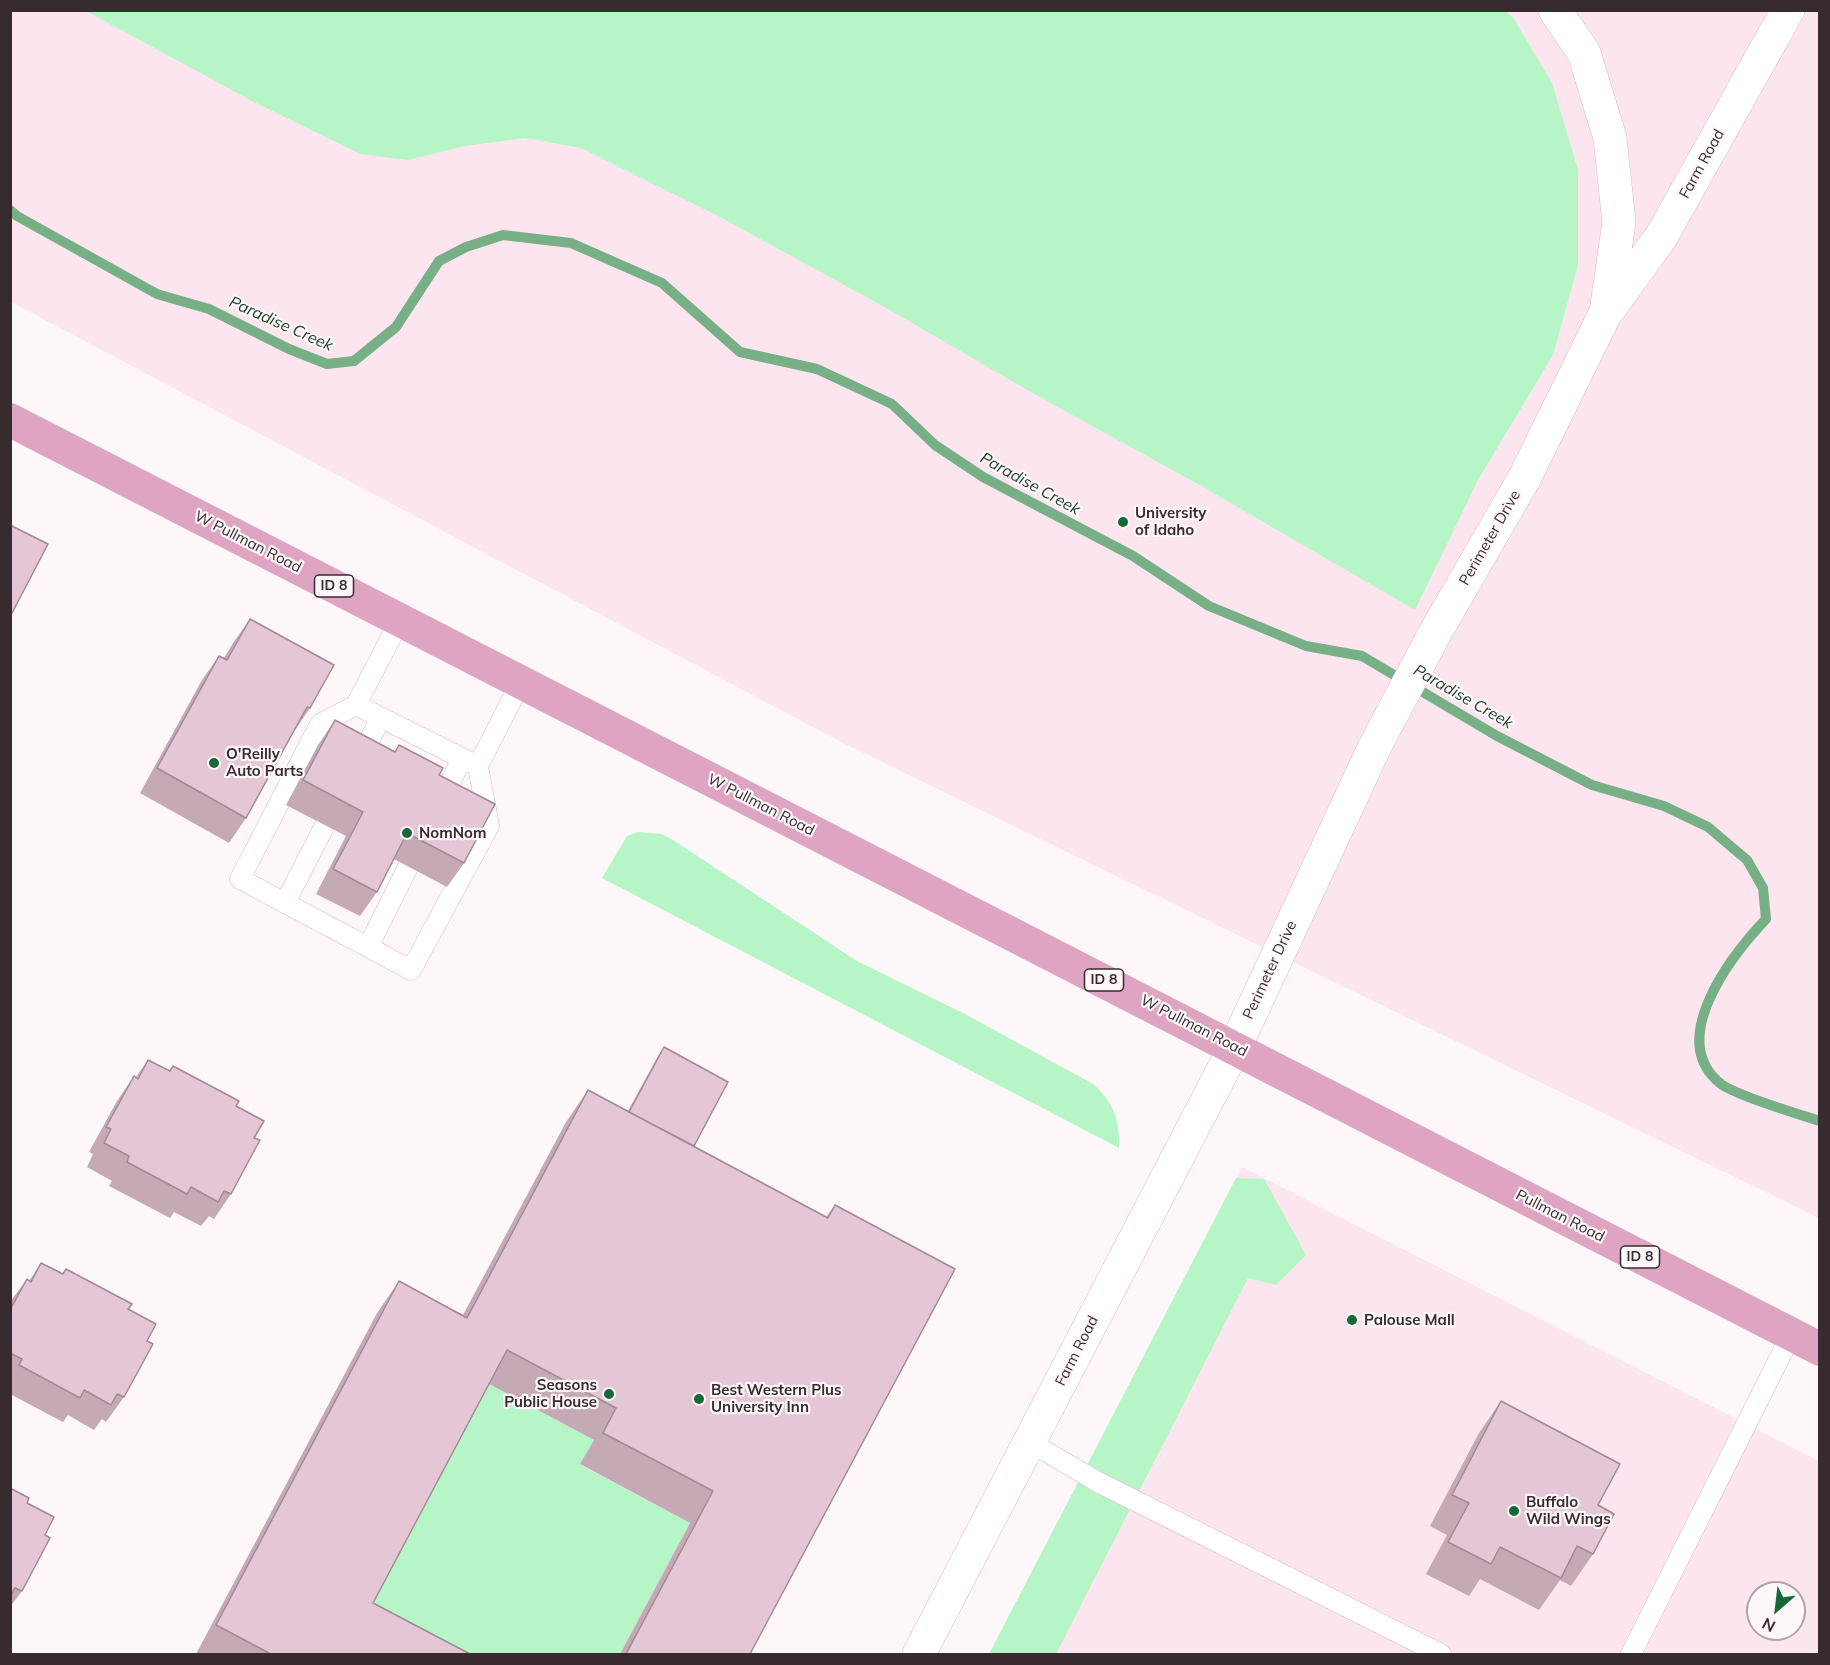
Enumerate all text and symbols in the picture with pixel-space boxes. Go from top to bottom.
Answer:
street label: Farm Road [1676,126,1728,202]
water label: Paradise Creek [226,293,336,355]
water label: Paradise Creek [977,449,1083,519]
street label: Perimeter Drive [1455,487,1525,589]
place label: University of Idaho [1135,504,1206,539]
street label: W Pullman Road [191,507,305,577]
marker: University of Idaho [1116,515,1130,529]
road number: ID 8 [314,575,354,597]
water label: Paradise Creek [1410,661,1516,733]
place label: O'Reilly Auto Parts [226,745,303,780]
marker: O'Reilly Auto Parts [207,756,221,770]
street label: W Pullman Road [704,770,818,840]
place label: NomNom [419,824,486,842]
marker: NomNom [400,826,414,840]
street label: Perimeter Drive [1239,918,1301,1022]
road number: ID 8 [1084,969,1124,991]
street label: W Pullman Road [1137,991,1251,1061]
street label: Pullman Road [1513,1186,1607,1246]
road number: ID 8 [1620,1246,1660,1268]
place label: Palouse Mall [1364,1311,1455,1329]
street label: Farm Road [1052,1313,1102,1389]
marker: Palouse Mall [1345,1313,1359,1327]
place label: Seasons Public House [504,1376,597,1411]
place label: Best Western Plus University Inn [711,1381,842,1416]
marker: Seasons Public House [602,1387,616,1401]
marker: Best Western Plus University Inn [692,1392,706,1406]
place label: Buffalo Wild Wings [1526,1493,1611,1528]
marker: Buffalo Wild Wings [1507,1504,1521,1518]
north arrow [1746,1581,1806,1641]
text: N [1758,1613,1779,1637]

